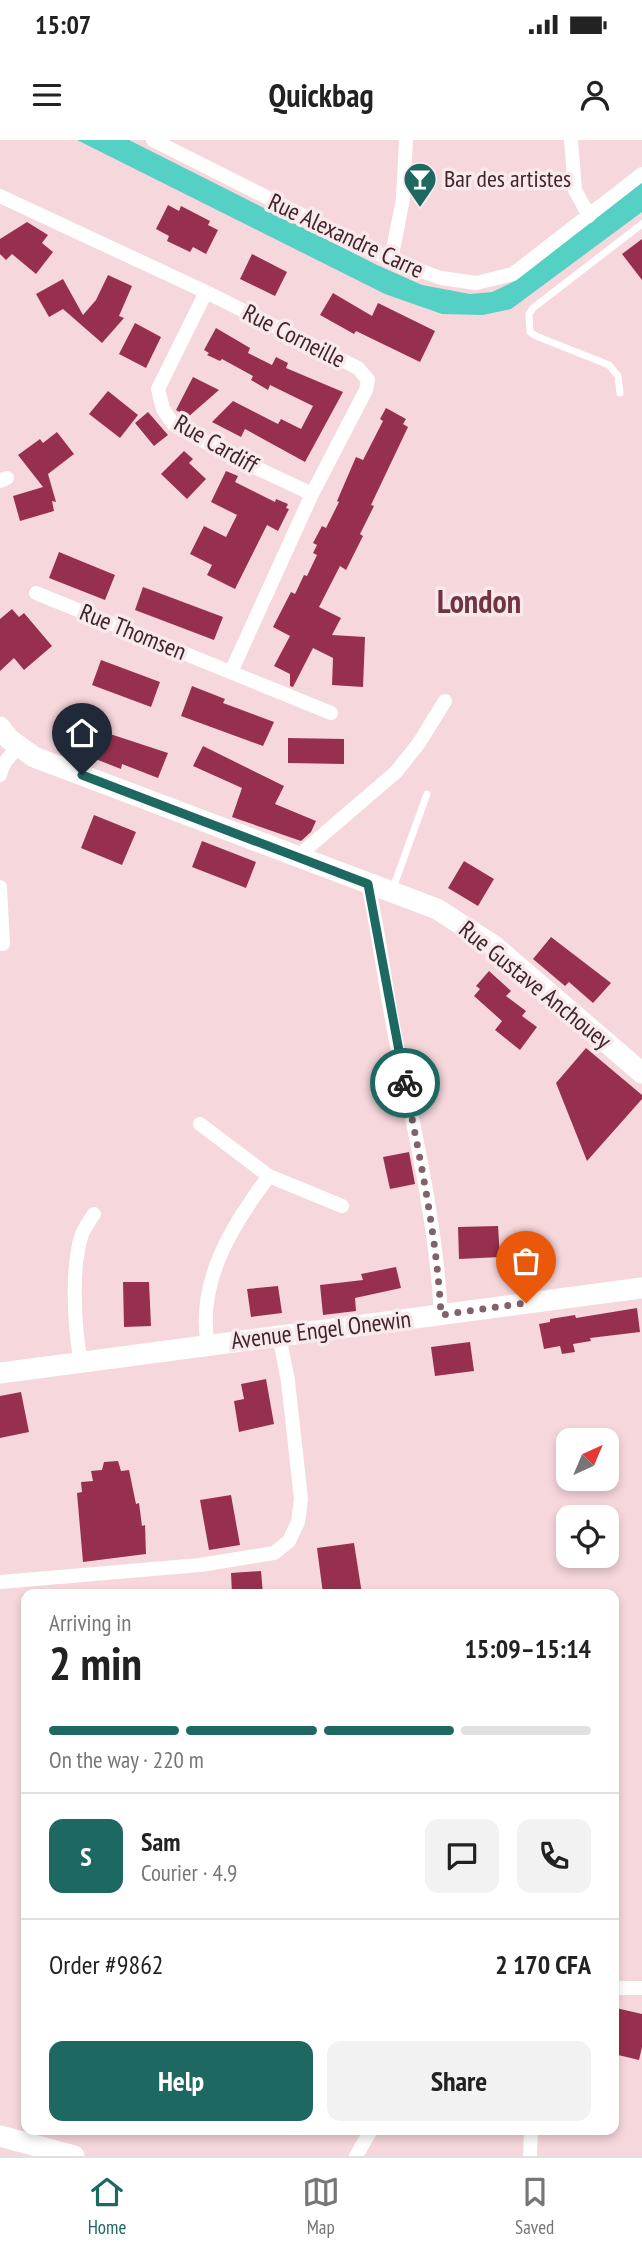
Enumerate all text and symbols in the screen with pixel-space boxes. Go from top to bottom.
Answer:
text: 15:07 [35,8,91,41]
text: Quickbag [268,74,374,116]
icon: menu [28,76,66,114]
icon: person [576,76,614,114]
bar icon: Bar des artistes [401,160,439,209]
place label: Bar des artistes [444,163,571,194]
street label: Rue Alexandre Carre [264,186,429,285]
street label: Rue Corneille [238,297,351,375]
street label: Rue Cardiff [169,407,264,480]
district label: London [437,580,521,622]
street label: Rue Thomsen [75,596,191,667]
pin [52,703,112,775]
icon: home [63,714,101,752]
street label: Rue Gustave Anchouey [453,914,618,1056]
courier [370,1048,440,1118]
icon: bike [386,1064,424,1102]
pin [496,1231,556,1303]
icon: bag [507,1242,545,1280]
street label: Avenue Engel Onewin [229,1303,413,1356]
north arrow [556,1428,620,1491]
map controls [556,1428,619,1568]
button: locate [556,1505,619,1568]
text: Arriving in [49,1608,131,1637]
text: 15:09–15:14 [464,1632,591,1665]
text: 2 min [49,1633,142,1693]
text: On the way · 220 m [49,1745,204,1774]
button: chat [425,1819,499,1893]
button: phone [517,1819,591,1893]
text: Sam [141,1825,180,1858]
text: S [80,1840,92,1873]
text: Courier · 4.9 [141,1858,237,1887]
text: Order #9862 [49,1948,164,1981]
text: 2 170 CFA [495,1948,591,1981]
button: Help [49,2041,313,2121]
button: Share [327,2041,591,2121]
tab: Home [88,2173,126,2239]
tab: Map [302,2173,340,2239]
tab: Saved [515,2173,554,2239]

